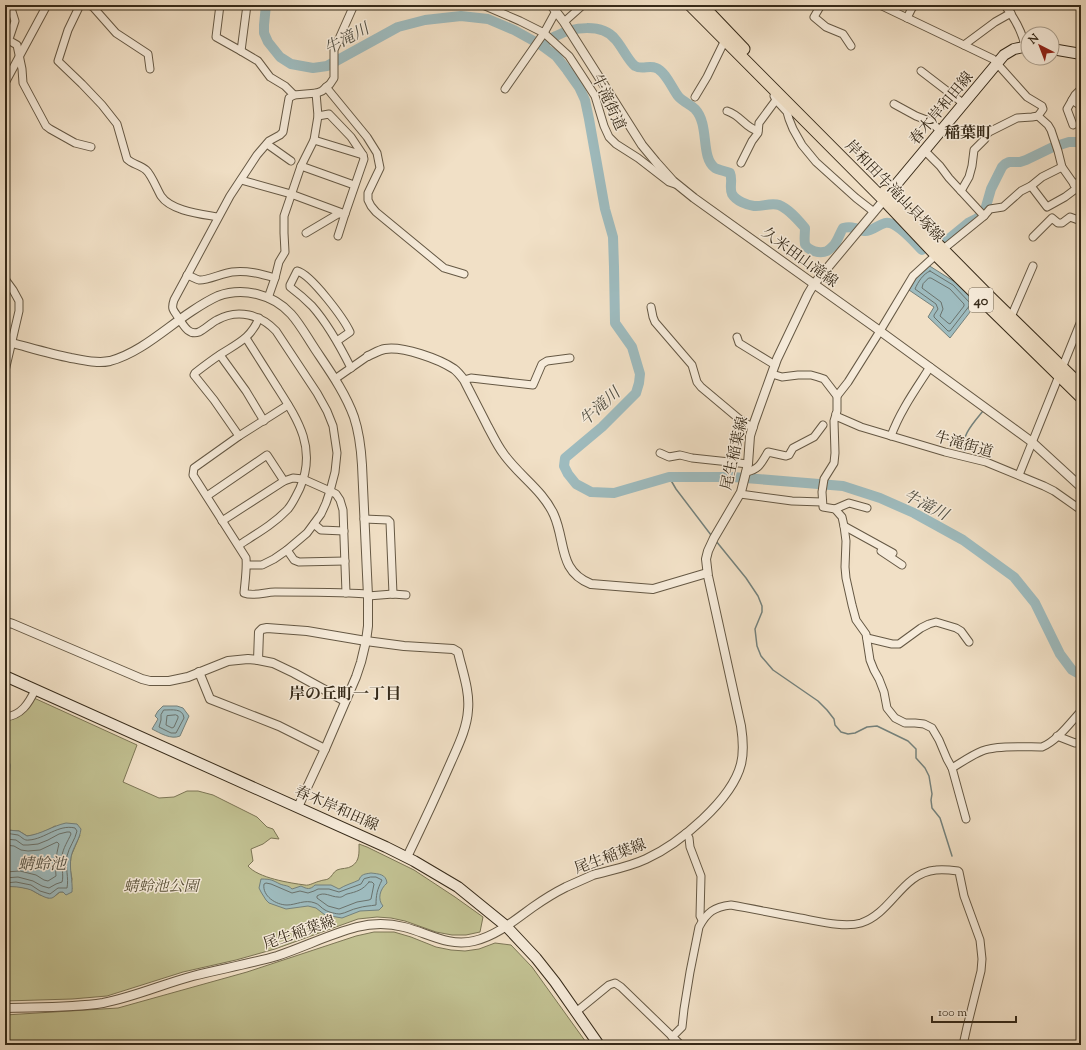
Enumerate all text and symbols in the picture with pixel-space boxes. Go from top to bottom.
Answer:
water label: 牛滝川 [321,18,376,62]
north arrow [1020,26,1060,66]
text: N [1025,30,1043,49]
street label: 春木岸和田線 [905,68,979,150]
street label: 牛滝街道 [585,71,630,134]
district label: 稲葉町 [944,123,992,146]
street label: 岸和田牛滝山貝塚線 [839,136,948,248]
street label: 久米田山滝線 [757,223,842,293]
road number: 40 [969,288,993,312]
water label: 牛滝川 [575,382,628,432]
street label: 尾生稲葉線 [717,414,754,492]
street label: 牛滝街道 [932,427,995,464]
water label: 牛滝川 [898,485,953,528]
district label: 岸の丘町一丁目 [289,684,401,707]
street label: 春木岸和田線 [291,781,382,837]
street label: 尾生稲葉線 [572,835,649,880]
water label: 蜻蛉池 [18,854,68,877]
park label: 蜻蛉池公園 [123,877,201,898]
street label: 尾生稲葉線 [261,911,338,956]
scale bar [932,998,1016,1024]
text: 100 m [938,1004,967,1022]

